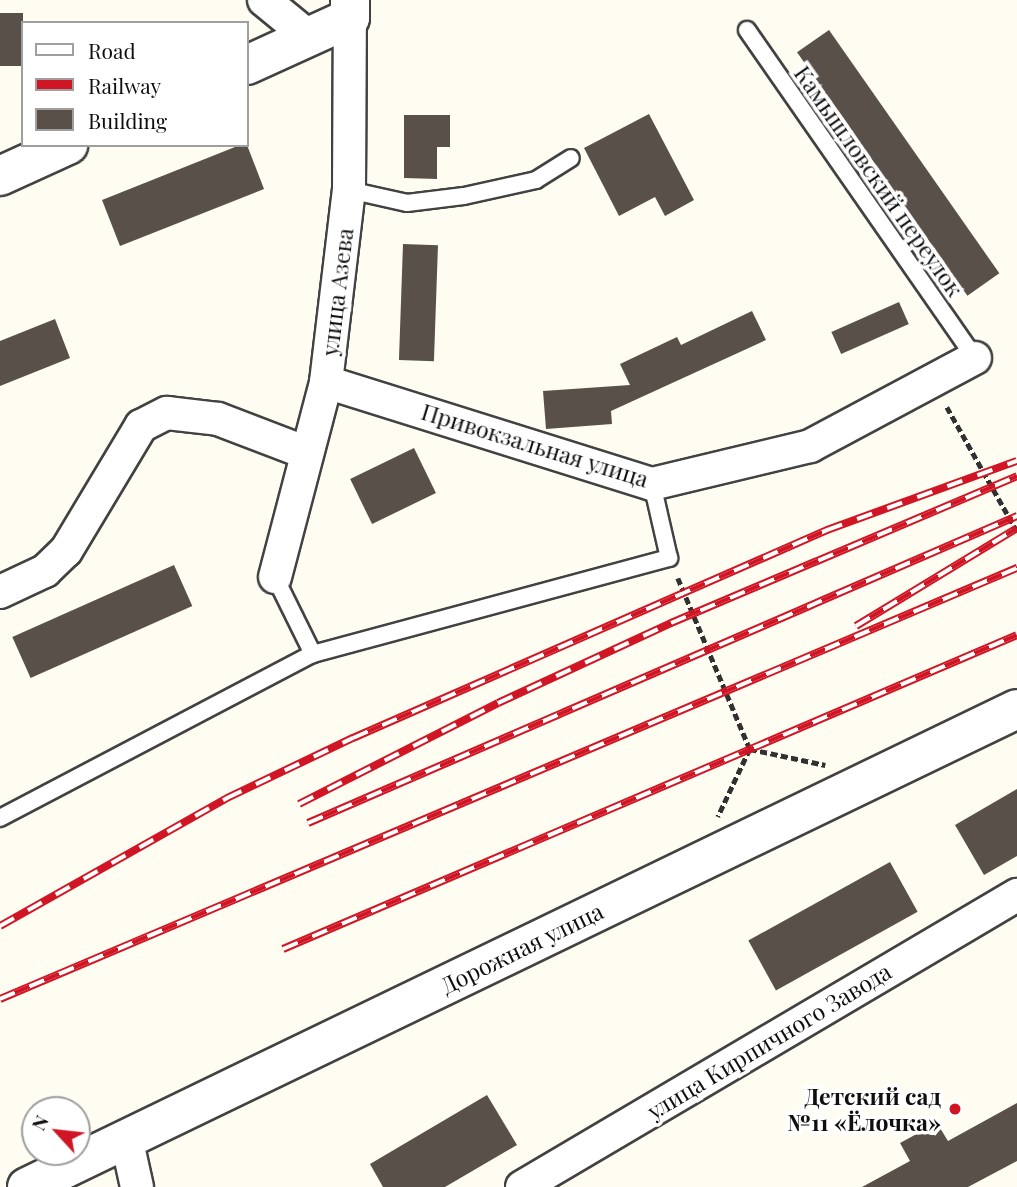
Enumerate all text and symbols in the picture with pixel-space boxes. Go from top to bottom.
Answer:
legend [21,21,248,147]
text: Road [88,36,136,64]
street label: Камышловский переулок [789,60,969,302]
text: Railway [88,71,161,99]
text: Building [88,106,167,134]
street label: улица Азева [315,226,359,358]
street label: Привокзальная улица [418,397,652,493]
street label: Дорожная улица [436,897,608,999]
street label: улица Кирпичного Завода [642,957,896,1125]
place label: Детский сад №11 «Ёлочка» [787,1082,941,1136]
north arrow [21,1096,91,1166]
marker: Детский сад №11 «Ёлочка» [947,1101,963,1117]
text: N [24,1110,54,1134]

